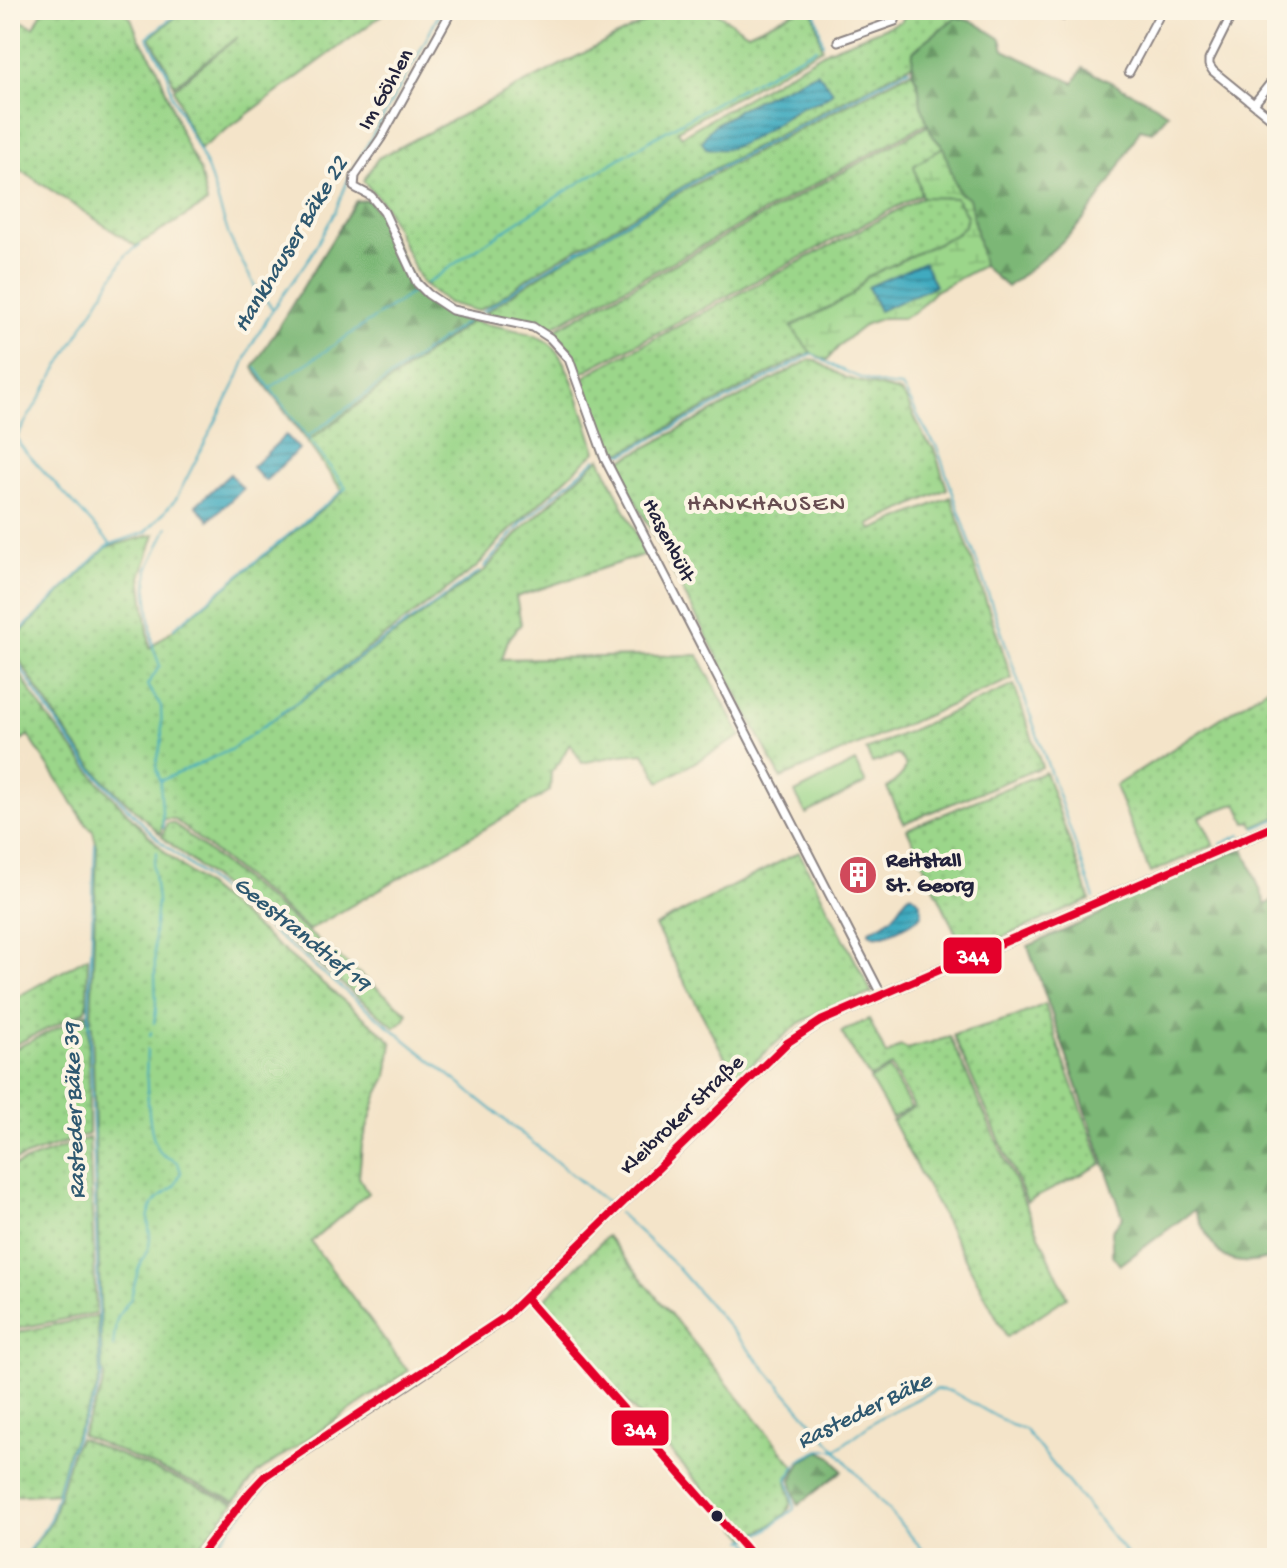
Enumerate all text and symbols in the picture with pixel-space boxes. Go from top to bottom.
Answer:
street label: Im Göhlen [353,44,421,135]
water label: Hankhauser Bäke 22 [228,151,357,338]
district label: HANKHAUSEN [687,491,847,520]
street label: Hasenbült [635,495,700,589]
place label: Reitstall St. Georg [885,849,975,900]
building icon: Reitstall St. Georg [837,854,879,896]
water label: Geestrandtief 19 [227,871,377,1000]
line badge: 344 [942,936,1003,975]
text: 344 [956,946,990,972]
water label: Rasteder Bäke 39 [58,1020,94,1200]
street label: Kleibroker Straße [616,1050,751,1182]
water label: Rasteder Bäke [793,1366,939,1457]
line badge: 344 [610,1409,670,1447]
text: 344 [623,1419,657,1445]
unlabelled marker [709,1508,725,1524]

